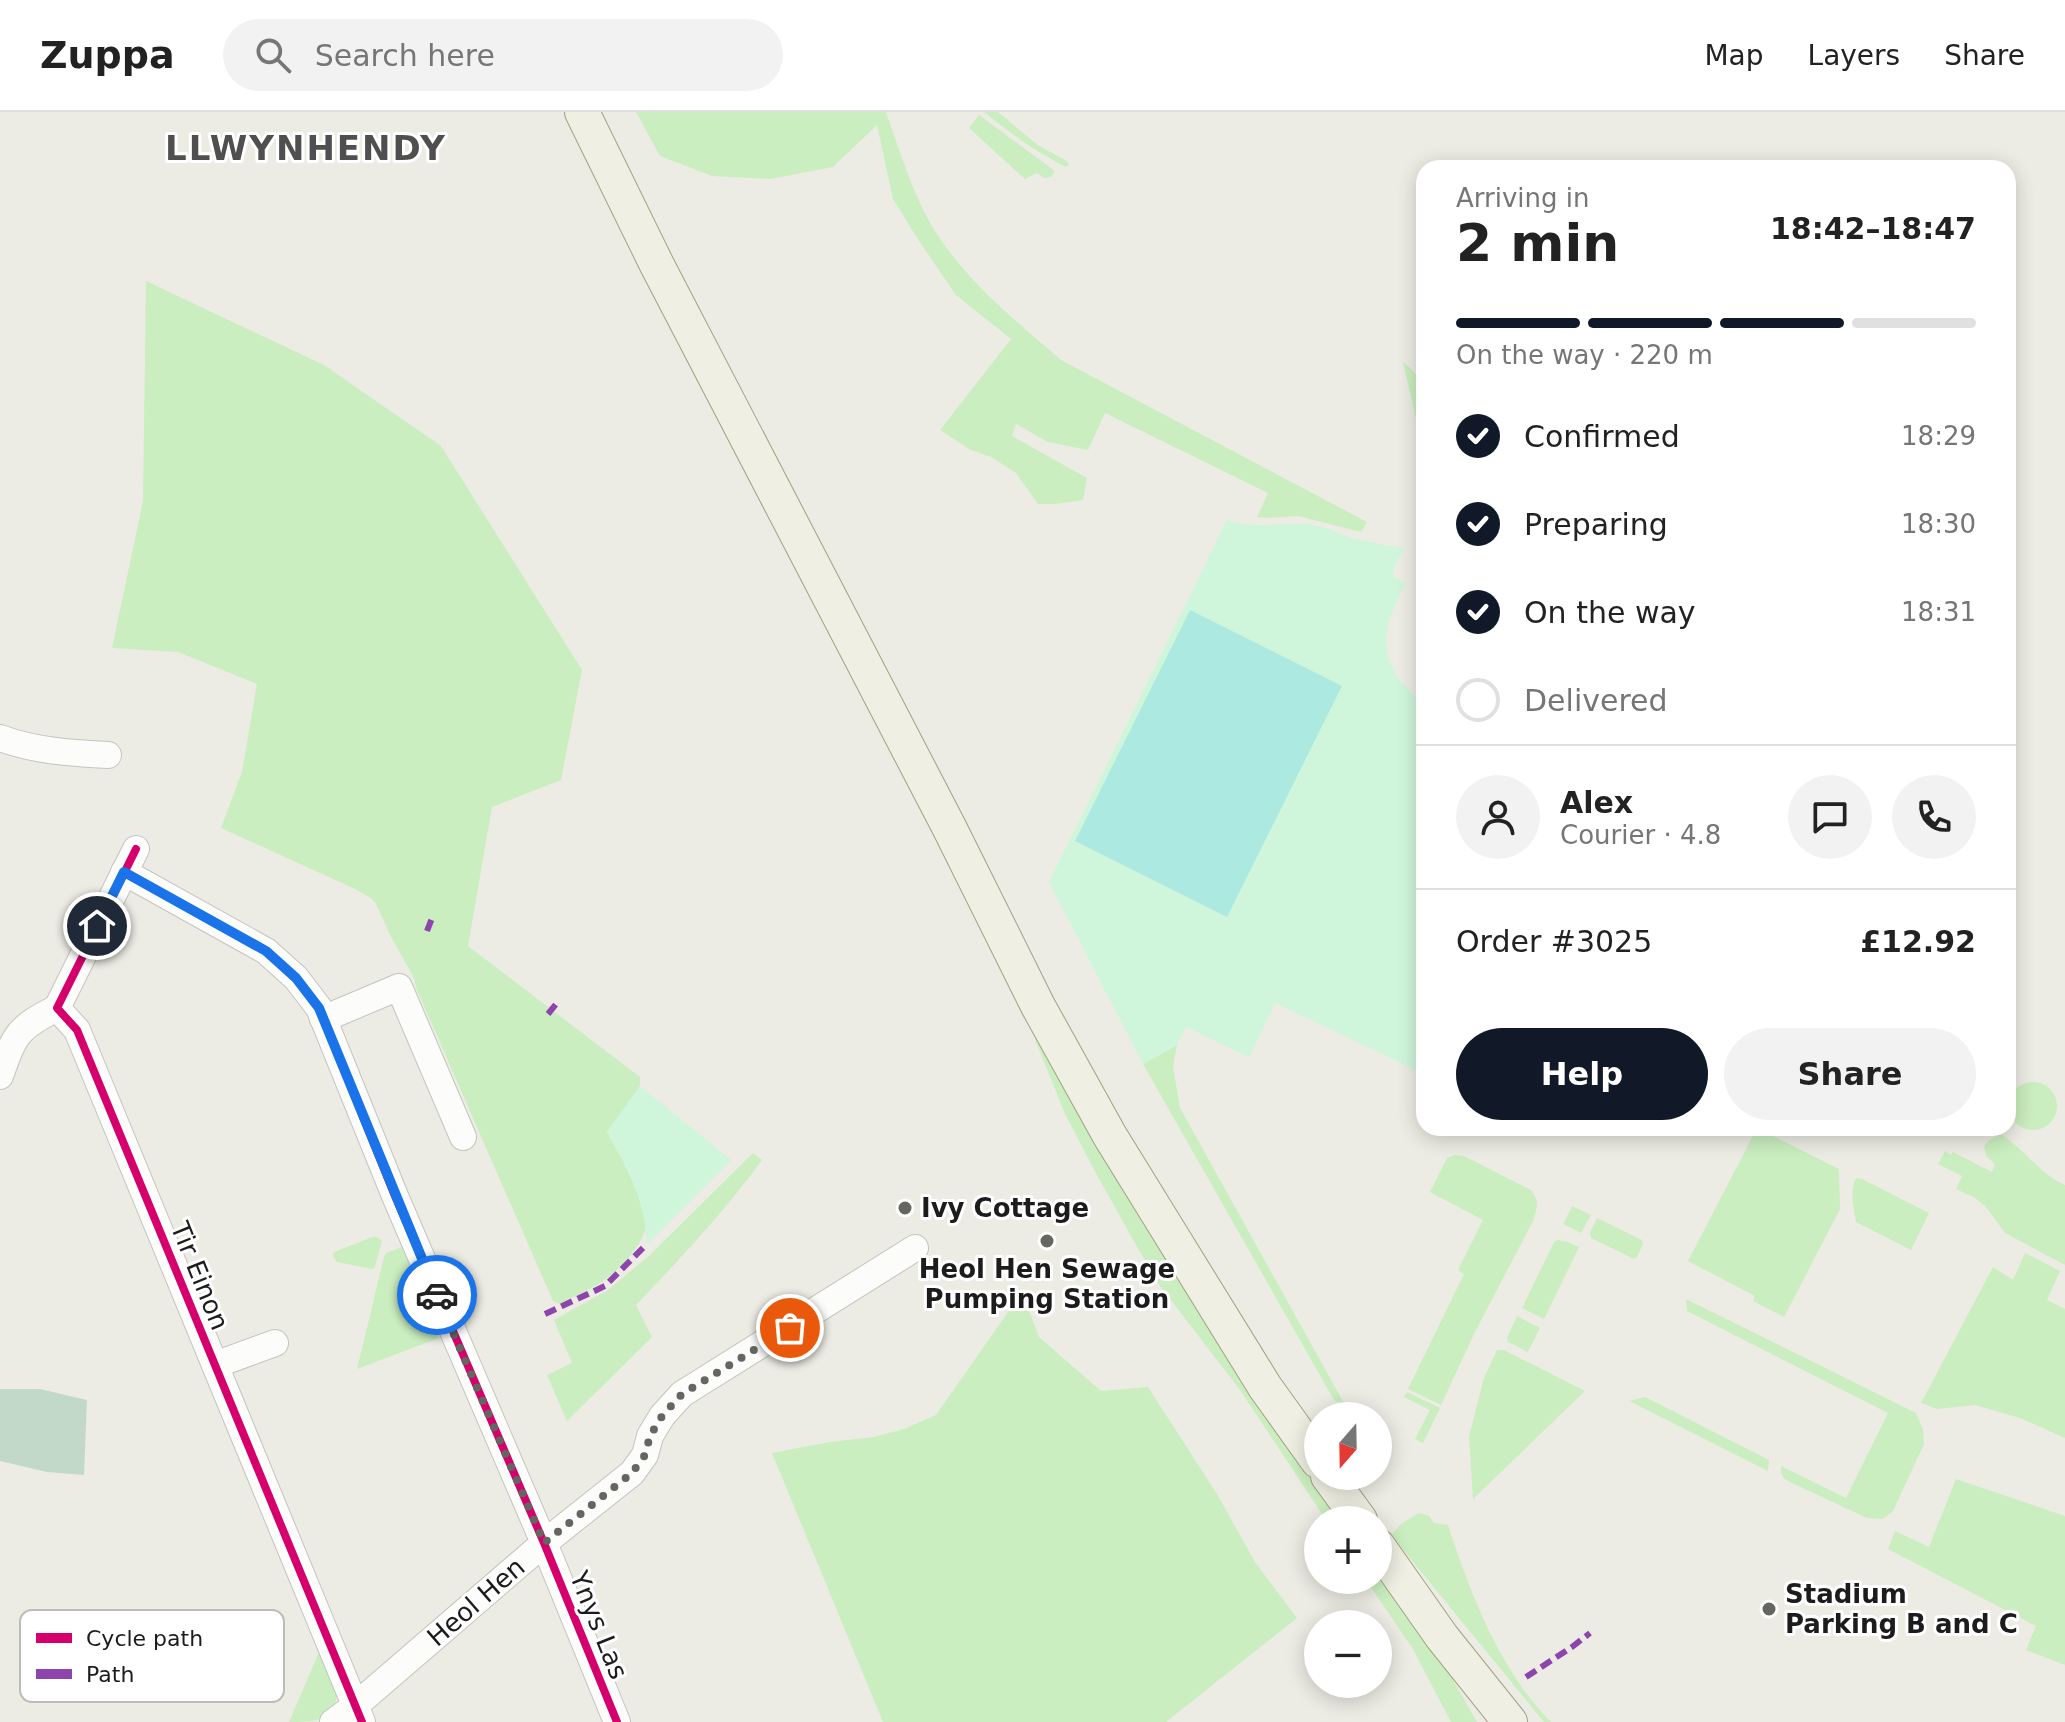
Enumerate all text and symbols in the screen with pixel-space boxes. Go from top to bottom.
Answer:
search box [223,19,783,91]
text: Zuppa [40,33,175,77]
icon: search [251,33,295,77]
text: Search here [315,38,495,73]
text: Map [1704,39,1764,72]
text: Layers [1808,39,1900,72]
text: Share [1944,39,2025,72]
district label: LLWYNHENDY [165,128,447,168]
text: Arriving in [1456,183,1590,213]
text: 18:42–18:47 [1770,211,1976,246]
text: 2 min [1456,213,1619,273]
text: On the way · 220 m [1456,340,1713,370]
icon: check [1456,414,1500,458]
text: Confirmed [1524,419,1680,454]
text: 18:29 [1901,421,1976,451]
icon: check [1456,502,1500,546]
text: Preparing [1524,507,1668,542]
text: 18:30 [1901,509,1976,539]
icon: check [1456,590,1500,634]
text: On the way [1524,595,1696,630]
text: 18:31 [1901,597,1976,627]
text: Delivered [1524,683,1668,718]
button: person [1456,775,1540,859]
button: chat [1788,775,1872,859]
button: phone [1892,775,1976,859]
text: Alex [1560,785,1633,820]
text: Courier · 4.8 [1560,820,1721,850]
pin [63,892,131,960]
icon: home [75,904,119,948]
text: Order #3025 [1456,924,1652,959]
text: £12.92 [1860,924,1976,959]
button: Help [1456,1028,1708,1120]
button: Share [1724,1028,1976,1120]
place label: Ivy Cottage [921,1193,1089,1223]
marker: Ivy Cottage [896,1199,914,1217]
street label: Tir Einon [164,1217,235,1334]
marker: Heol Hen Sewage Pumping Station [1038,1232,1056,1250]
place label: Heol Hen Sewage Pumping Station [919,1254,1175,1314]
courier [397,1255,477,1335]
icon: car [415,1273,459,1317]
pin [756,1294,824,1362]
icon: bag [768,1306,812,1350]
north arrow [1304,1402,1392,1490]
map controls [1304,1402,1392,1698]
button: + [1304,1506,1392,1594]
street label: Heol Hen [421,1552,531,1652]
street label: Ynys Las [563,1566,634,1683]
place label: Stadium Parking B and C [1785,1579,2018,1639]
marker: Stadium Parking B and C [1760,1600,1778,1618]
legend [20,1610,284,1702]
button: − [1304,1610,1392,1698]
text: Cycle path [86,1626,203,1651]
text: Path [86,1662,134,1687]

